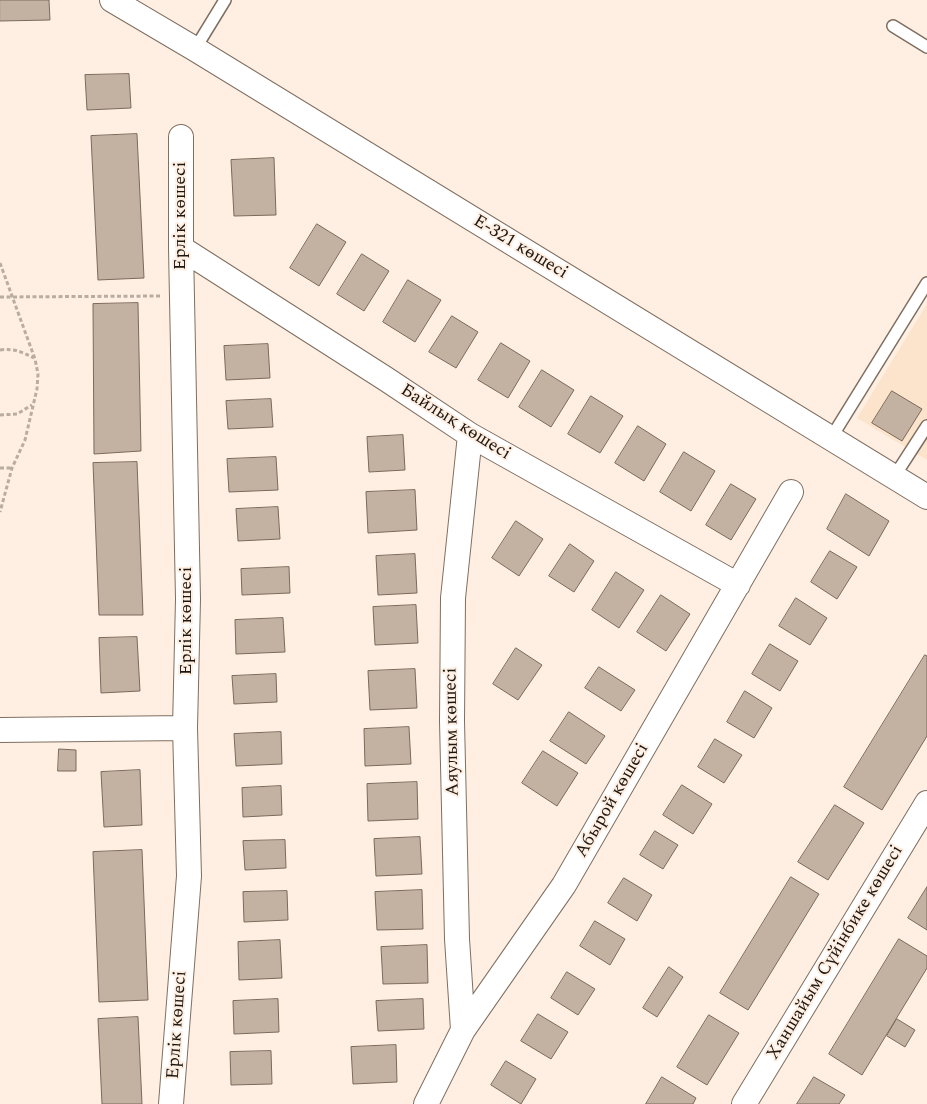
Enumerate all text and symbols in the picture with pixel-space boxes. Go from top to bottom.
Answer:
street label: Ерлік көшесі [170,162,192,270]
street label: Е-321 көшесі [469,211,571,285]
street label: Байлық көшесі [396,380,514,466]
street label: Ерлік көшесі [176,567,198,675]
street label: Аяулым көшесі [441,668,465,796]
street label: Абырой көшесі [572,740,654,862]
street label: Ханшайым Сүйінбике көшесі [763,842,909,1064]
street label: Ерлік көшесі [163,970,193,1080]

